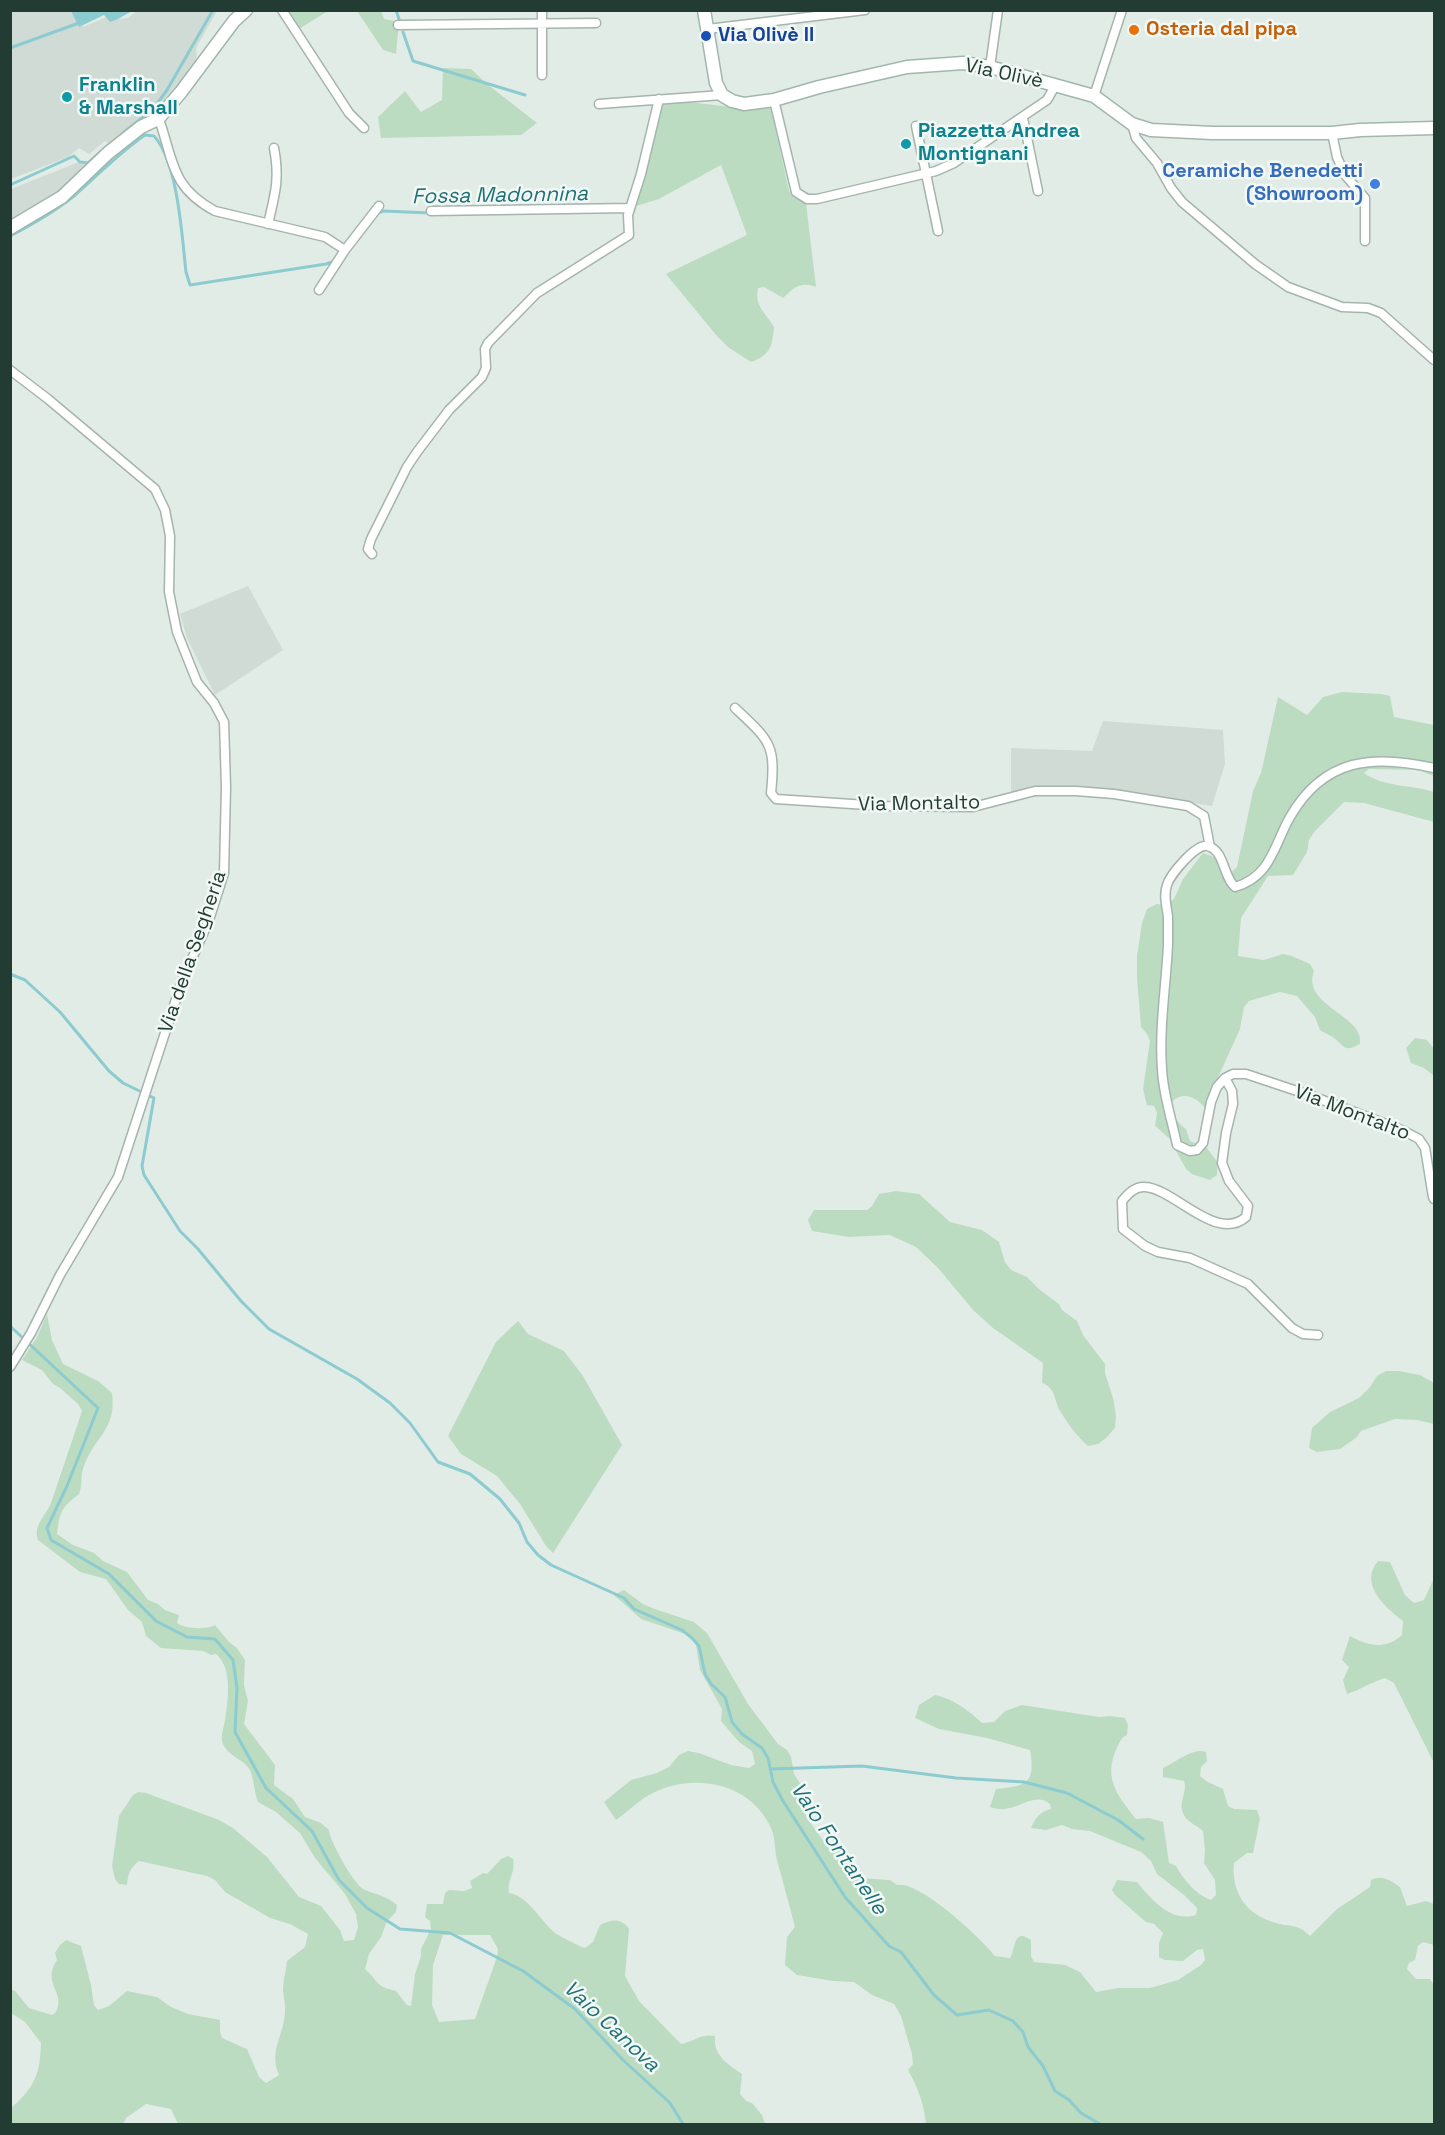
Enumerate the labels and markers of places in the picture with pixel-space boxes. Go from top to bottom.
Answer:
place label: Osteria dal pipa [1146,18,1297,42]
marker: Osteria dal pipa [1127,23,1141,37]
place label: Via Olivè II [718,24,814,48]
marker: Via Olivè II [699,29,713,43]
place label: Franklin & Marshall [79,74,178,121]
marker: Franklin & Marshall [60,90,74,104]
place label: Piazzetta Andrea Montignani [918,120,1080,167]
marker: Piazzetta Andrea Montignani [899,137,913,151]
place label: Ceramiche Benedetti (Showroom) [1162,160,1363,207]
marker: Ceramiche Benedetti (Showroom) [1368,177,1382,191]

